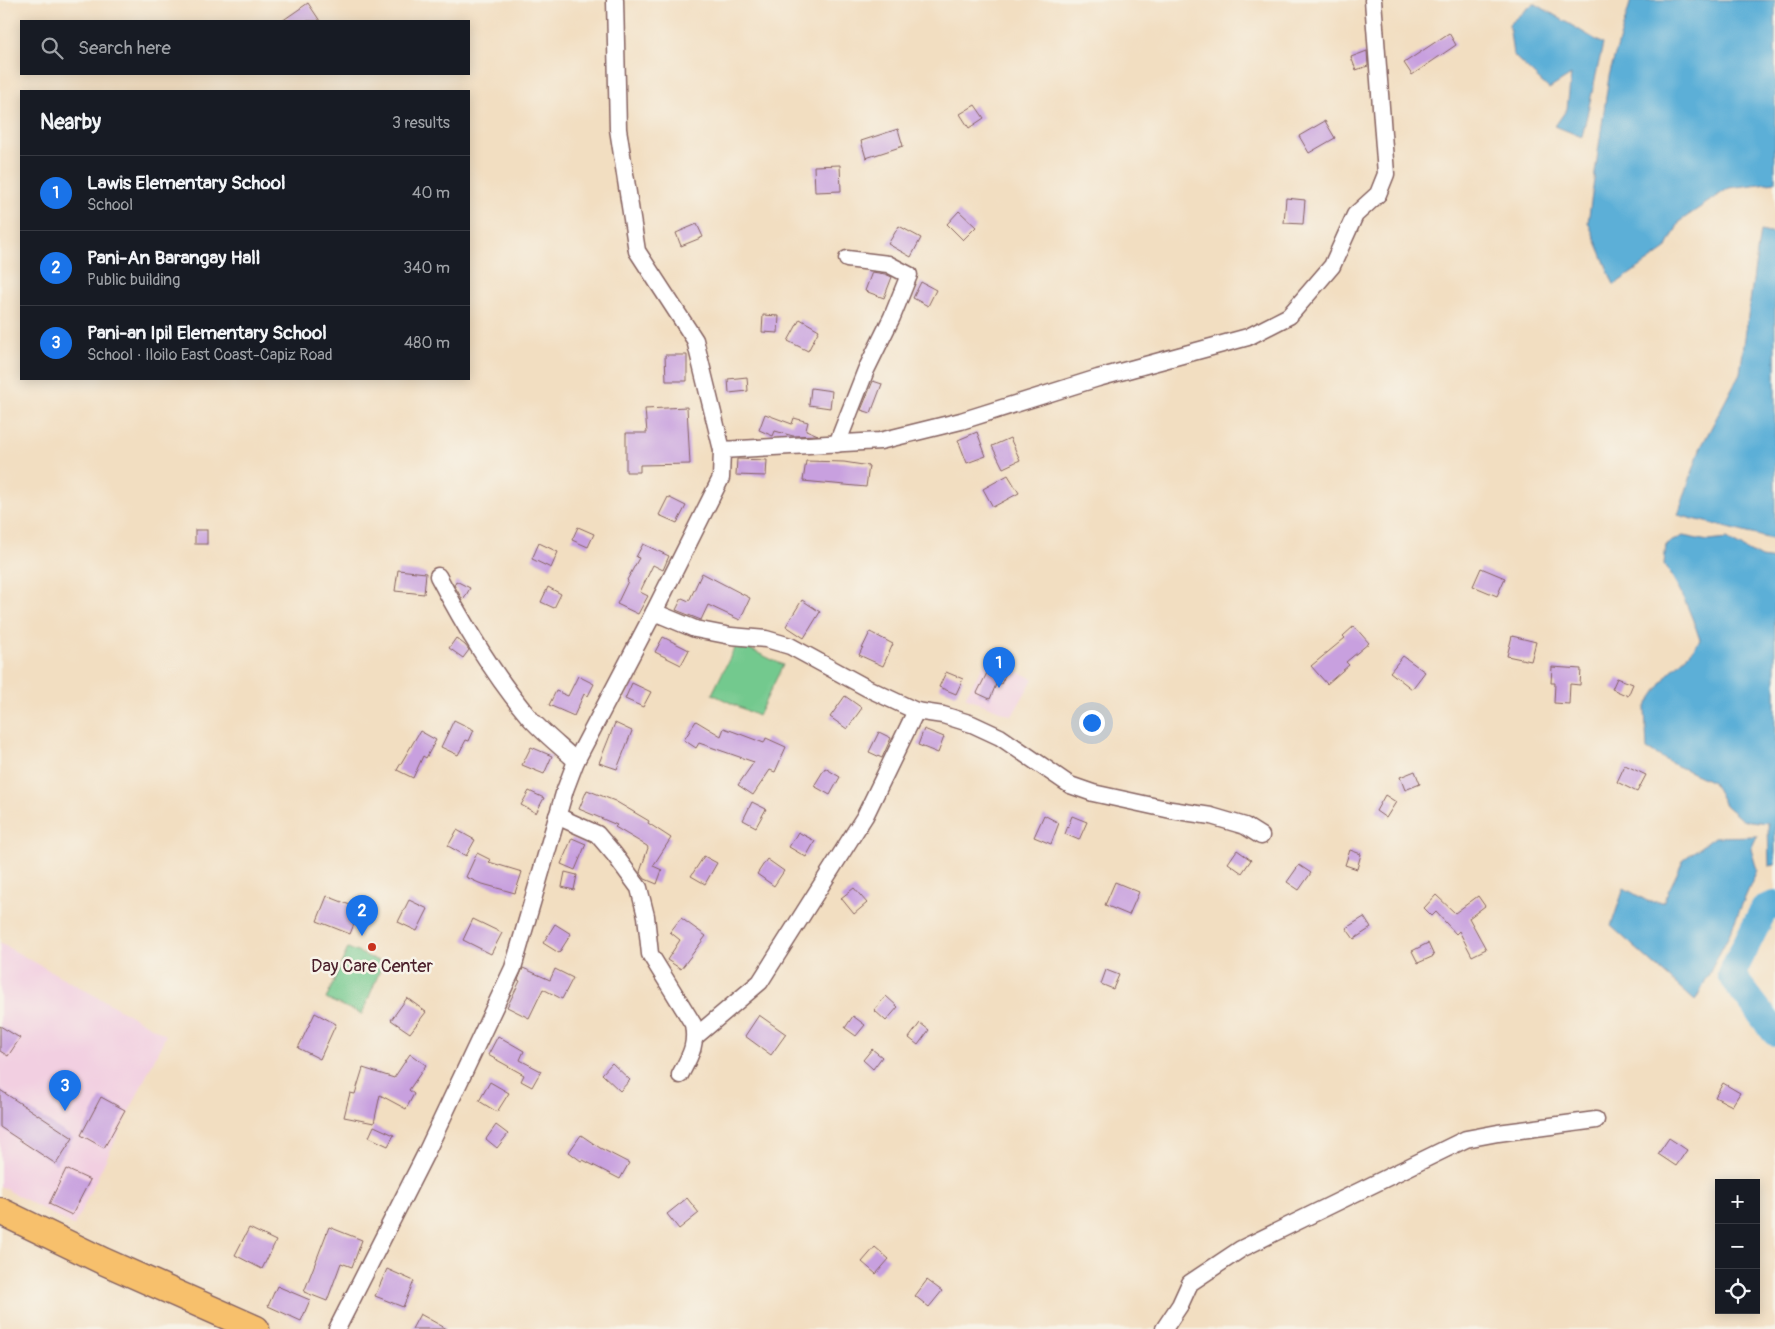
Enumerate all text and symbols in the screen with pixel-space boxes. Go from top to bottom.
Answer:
search box [20,20,470,75]
icon: search [38,34,66,62]
text: Search here [78,36,171,60]
text: Nearby [40,109,101,136]
text: 3 results [392,113,450,133]
text: Lawis Elementary School [87,171,285,195]
text: 1 [53,183,59,203]
text: 40 m [412,183,450,203]
text: School [87,195,133,215]
text: Pani-An Barangay Hall [87,246,260,270]
text: 2 [52,258,60,278]
text: 340 m [403,258,450,278]
text: Public building [87,270,180,290]
text: Pani-an Ipil Elementary School [87,321,327,345]
text: 3 [52,333,60,353]
text: 480 m [404,333,450,353]
text: School · Iloilo East Coast-Capiz Road [87,345,333,365]
pin: 1 [983,647,1015,688]
your location [1079,710,1105,736]
pin: 2 [346,895,378,936]
marker: Day Care Center [366,941,378,953]
place label: Day Care Center [311,955,433,978]
pin: 3 [49,1070,81,1111]
map controls [1715,1179,1760,1314]
button: + [1715,1179,1760,1224]
button: − [1715,1224,1760,1269]
button: locate [1715,1269,1760,1314]

